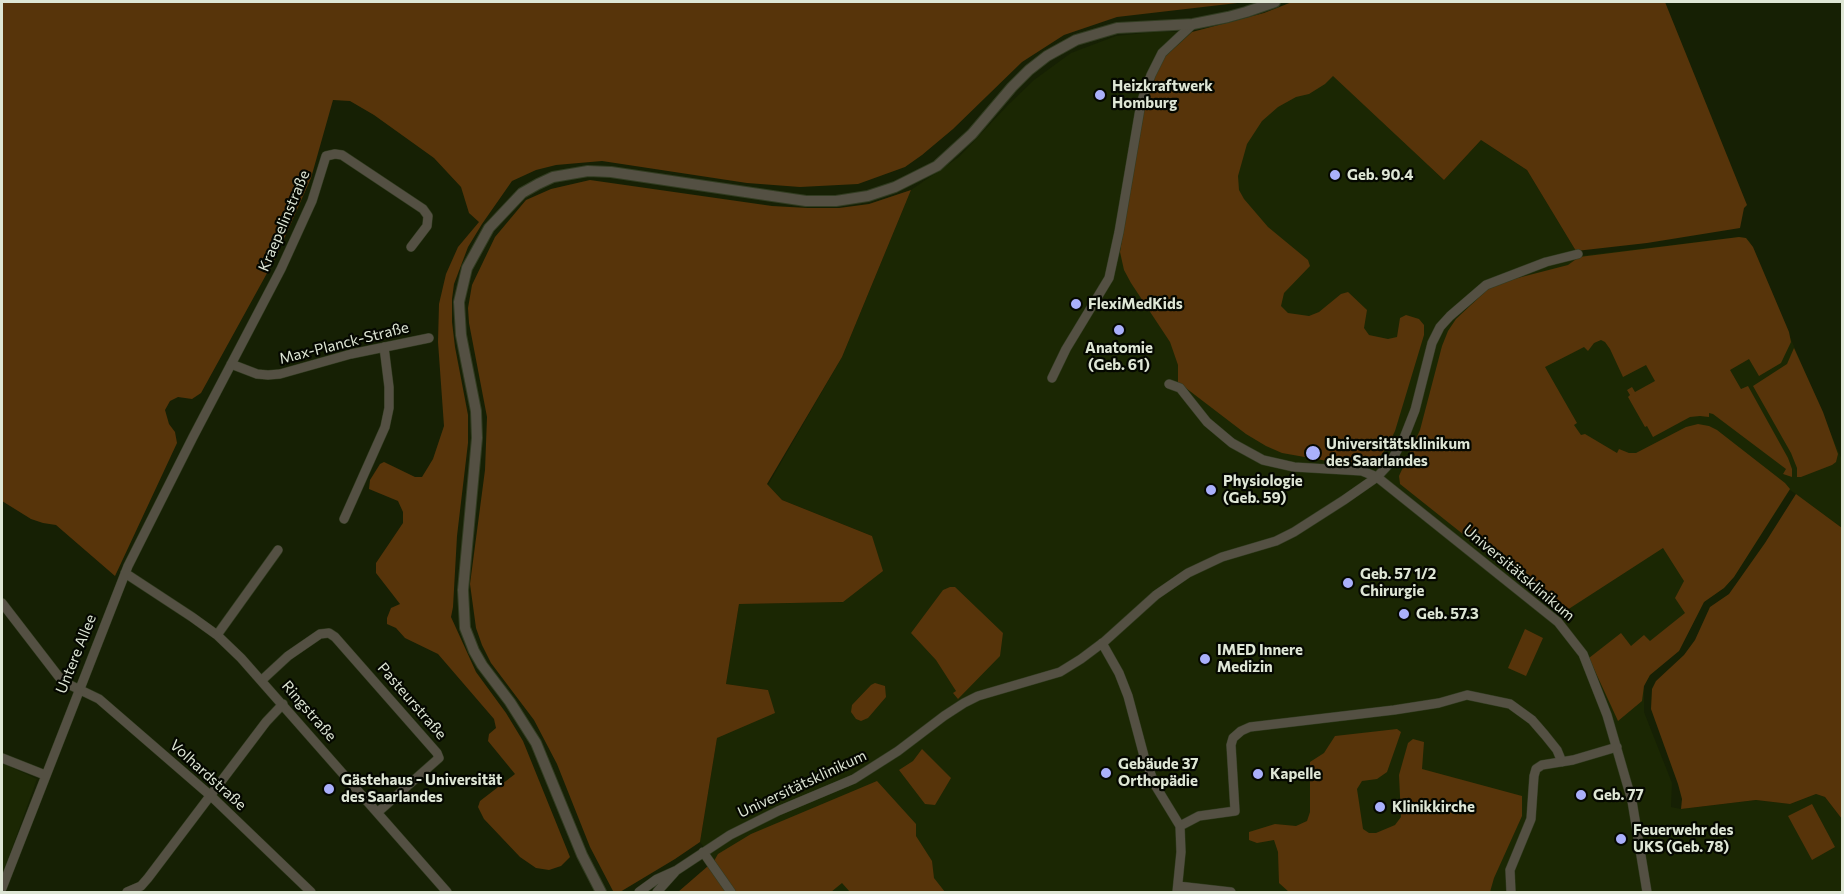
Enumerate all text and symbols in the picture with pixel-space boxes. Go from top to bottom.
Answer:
place label: Heizkraftwerk Homburg [1112,77,1213,112]
marker: Heizkraftwerk Homburg [1093,88,1107,102]
place label: Geb. 90.4 [1347,166,1413,184]
street label: Kraepelinstraße [255,168,313,274]
marker: Geb. 90.4 [1328,168,1342,182]
place label: FlexiMedKids [1088,295,1183,313]
marker: FlexiMedKids [1069,297,1083,311]
street label: Max-Planck-Straße [277,318,411,368]
marker: Anatomie (Geb. 61) [1112,323,1126,337]
place label: Anatomie (Geb. 61) [1085,339,1153,374]
place label: Universitätsklinikum des Saarlandes [1326,435,1470,470]
marker: Universitätsklinikum des Saarlandes [1304,444,1322,462]
place label: Physiologie (Geb. 59) [1223,472,1303,507]
marker: Physiologie (Geb. 59) [1204,483,1218,497]
street label: Universitätsklinikum [1460,521,1578,625]
place label: Geb. 57 1/2 Chirurgie [1360,565,1436,600]
marker: Geb. 57 1/2 Chirurgie [1341,576,1355,590]
place label: Geb. 57.3 [1416,605,1479,623]
marker: Geb. 57.3 [1397,607,1411,621]
street label: Untere Allee [52,612,100,696]
place label: IMED Innere Medizin [1217,641,1303,676]
marker: IMED Innere Medizin [1198,652,1212,666]
street label: Pasteurstraße [374,659,450,743]
street label: Ringstraße [278,677,340,745]
street label: Volhardstraße [166,736,250,814]
street label: Universitätsklinikum [735,746,869,822]
place label: Gebäude 37 Orthopädie [1118,755,1198,790]
place label: Kapelle [1270,765,1321,783]
marker: Gebäude 37 Orthopädie [1099,766,1113,780]
marker: Kapelle [1251,767,1265,781]
place label: Gästehaus - Universität des Saarlandes [341,771,502,806]
marker: Gästehaus - Universität des Saarlandes [322,782,336,796]
place label: Geb. 77 [1593,786,1644,804]
marker: Geb. 77 [1574,788,1588,802]
place label: Klinikkirche [1392,798,1475,816]
marker: Klinikkirche [1373,800,1387,814]
place label: Feuerwehr des UKS (Geb. 78) [1633,821,1733,856]
marker: Feuerwehr des UKS (Geb. 78) [1614,832,1628,846]

